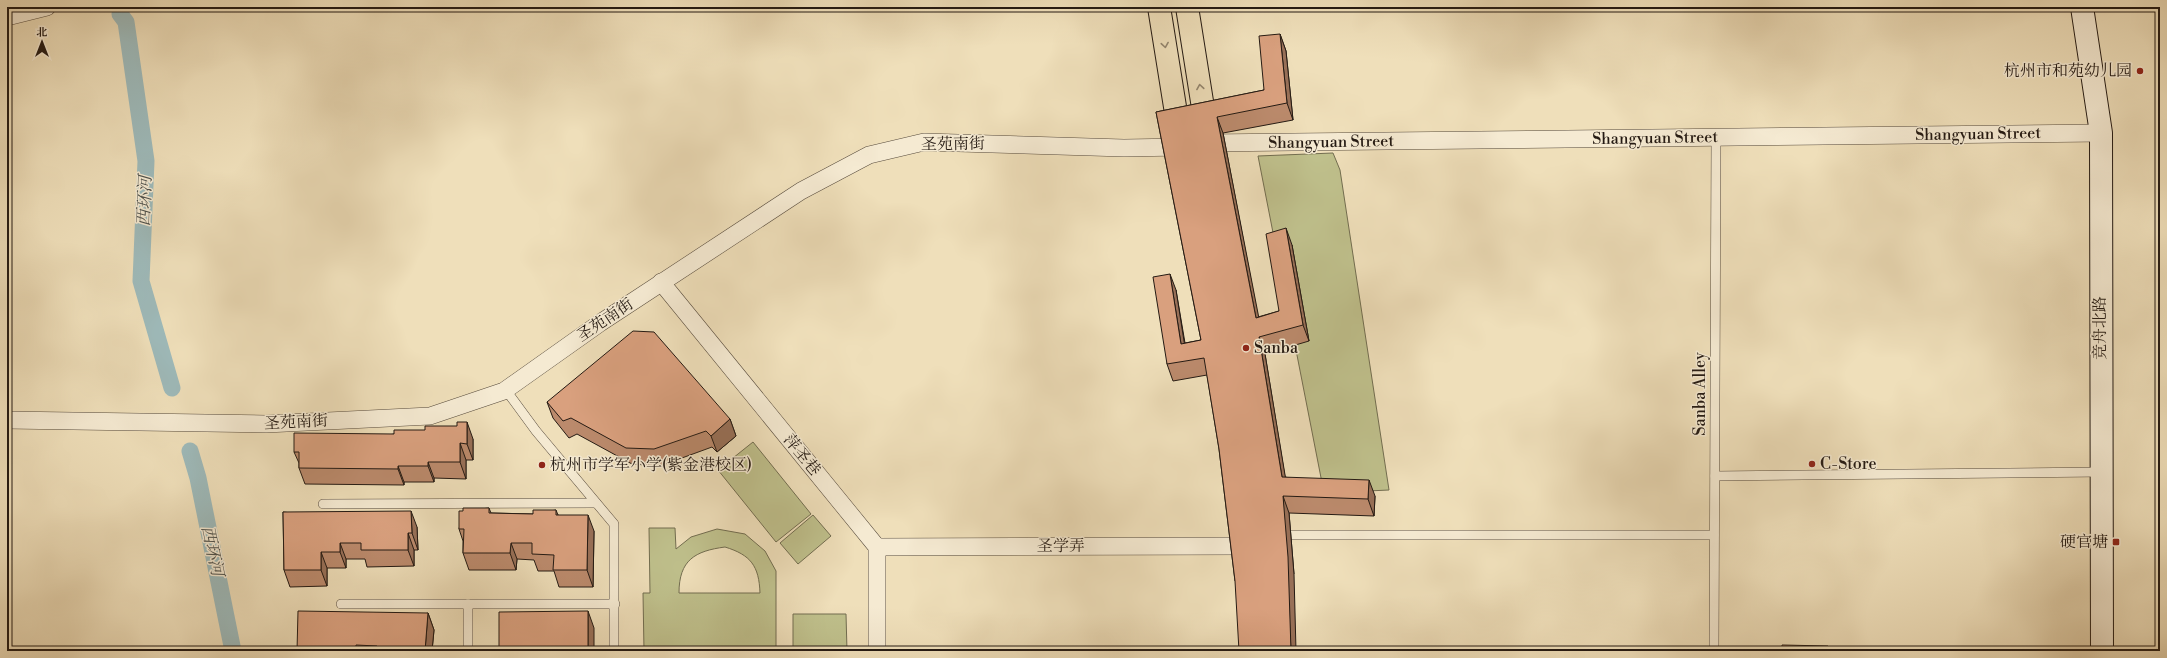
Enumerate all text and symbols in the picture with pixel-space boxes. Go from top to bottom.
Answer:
north arrow [22,22,62,62]
text: 北 [37,26,48,40]
one-way arrow [1160,42,1169,49]
place label: 杭州市和苑幼儿园 [2004,61,2132,81]
marker: 杭州市和苑幼儿园 [2135,66,2145,76]
one-way arrow [1196,84,1205,91]
street label: Shangyuan Street [1915,123,2041,145]
street label: Shangyuan Street [1592,127,1718,149]
street label: Shangyuan Street [1268,131,1394,153]
street label: 圣苑南街 [921,133,985,155]
water label: 西环河 [133,172,157,227]
street label: 圣苑南街 [573,294,637,346]
street label: 竞舟北路 [2090,296,2110,360]
place label: Sanba [1254,338,1299,358]
marker: Sanba [1241,343,1251,353]
street label: Sanba Alley [1690,352,1710,436]
street label: 圣苑南街 [264,410,328,434]
street label: 萍圣巷 [779,430,825,480]
place label: C-Store [1820,454,1877,474]
place label: 杭州市学军小学(紫金港校区) [550,455,752,475]
marker: C-Store [1807,459,1817,469]
marker: 杭州市学军小学(紫金港校区) [537,460,547,470]
water label: 西环河 [196,524,229,581]
place label: 硬官塘 [2060,532,2108,552]
street label: 圣学弄 [1037,536,1085,556]
marker: 硬官塘 [2111,537,2121,547]

